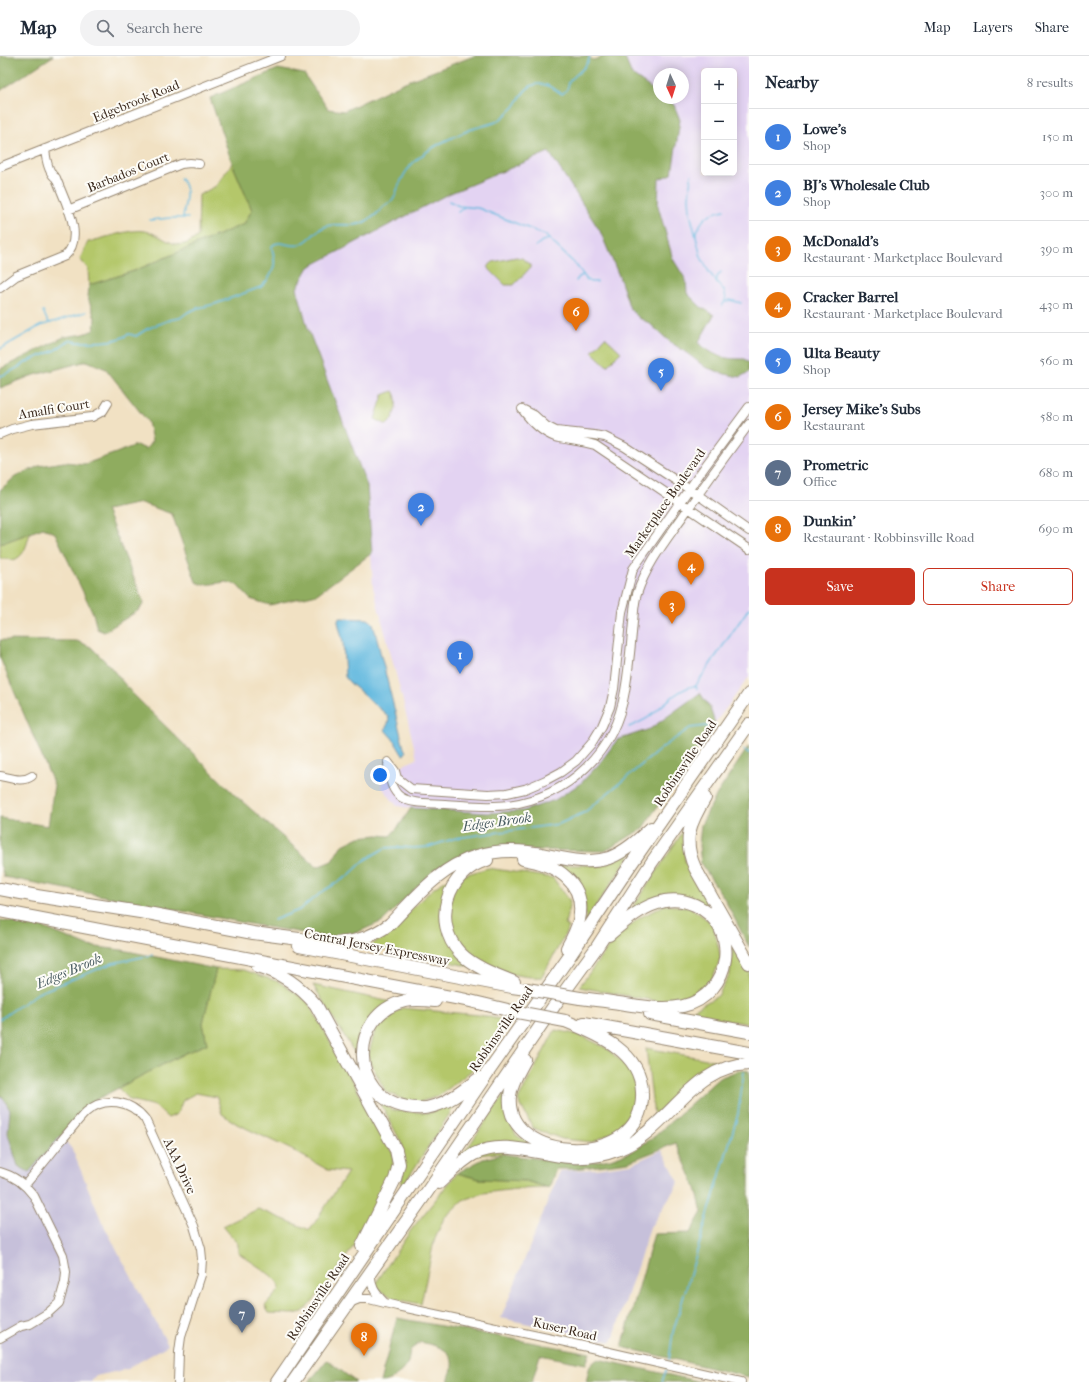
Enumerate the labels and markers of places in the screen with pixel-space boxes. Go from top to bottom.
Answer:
pin: 6 [563,298,589,331]
pin: 5 [648,358,674,391]
pin: 2 [408,493,434,526]
pin: 4 [678,552,704,585]
pin: 3 [659,591,685,624]
pin: 1 [447,641,473,674]
pin: 7 [229,1300,255,1333]
pin: 8 [351,1323,377,1356]

